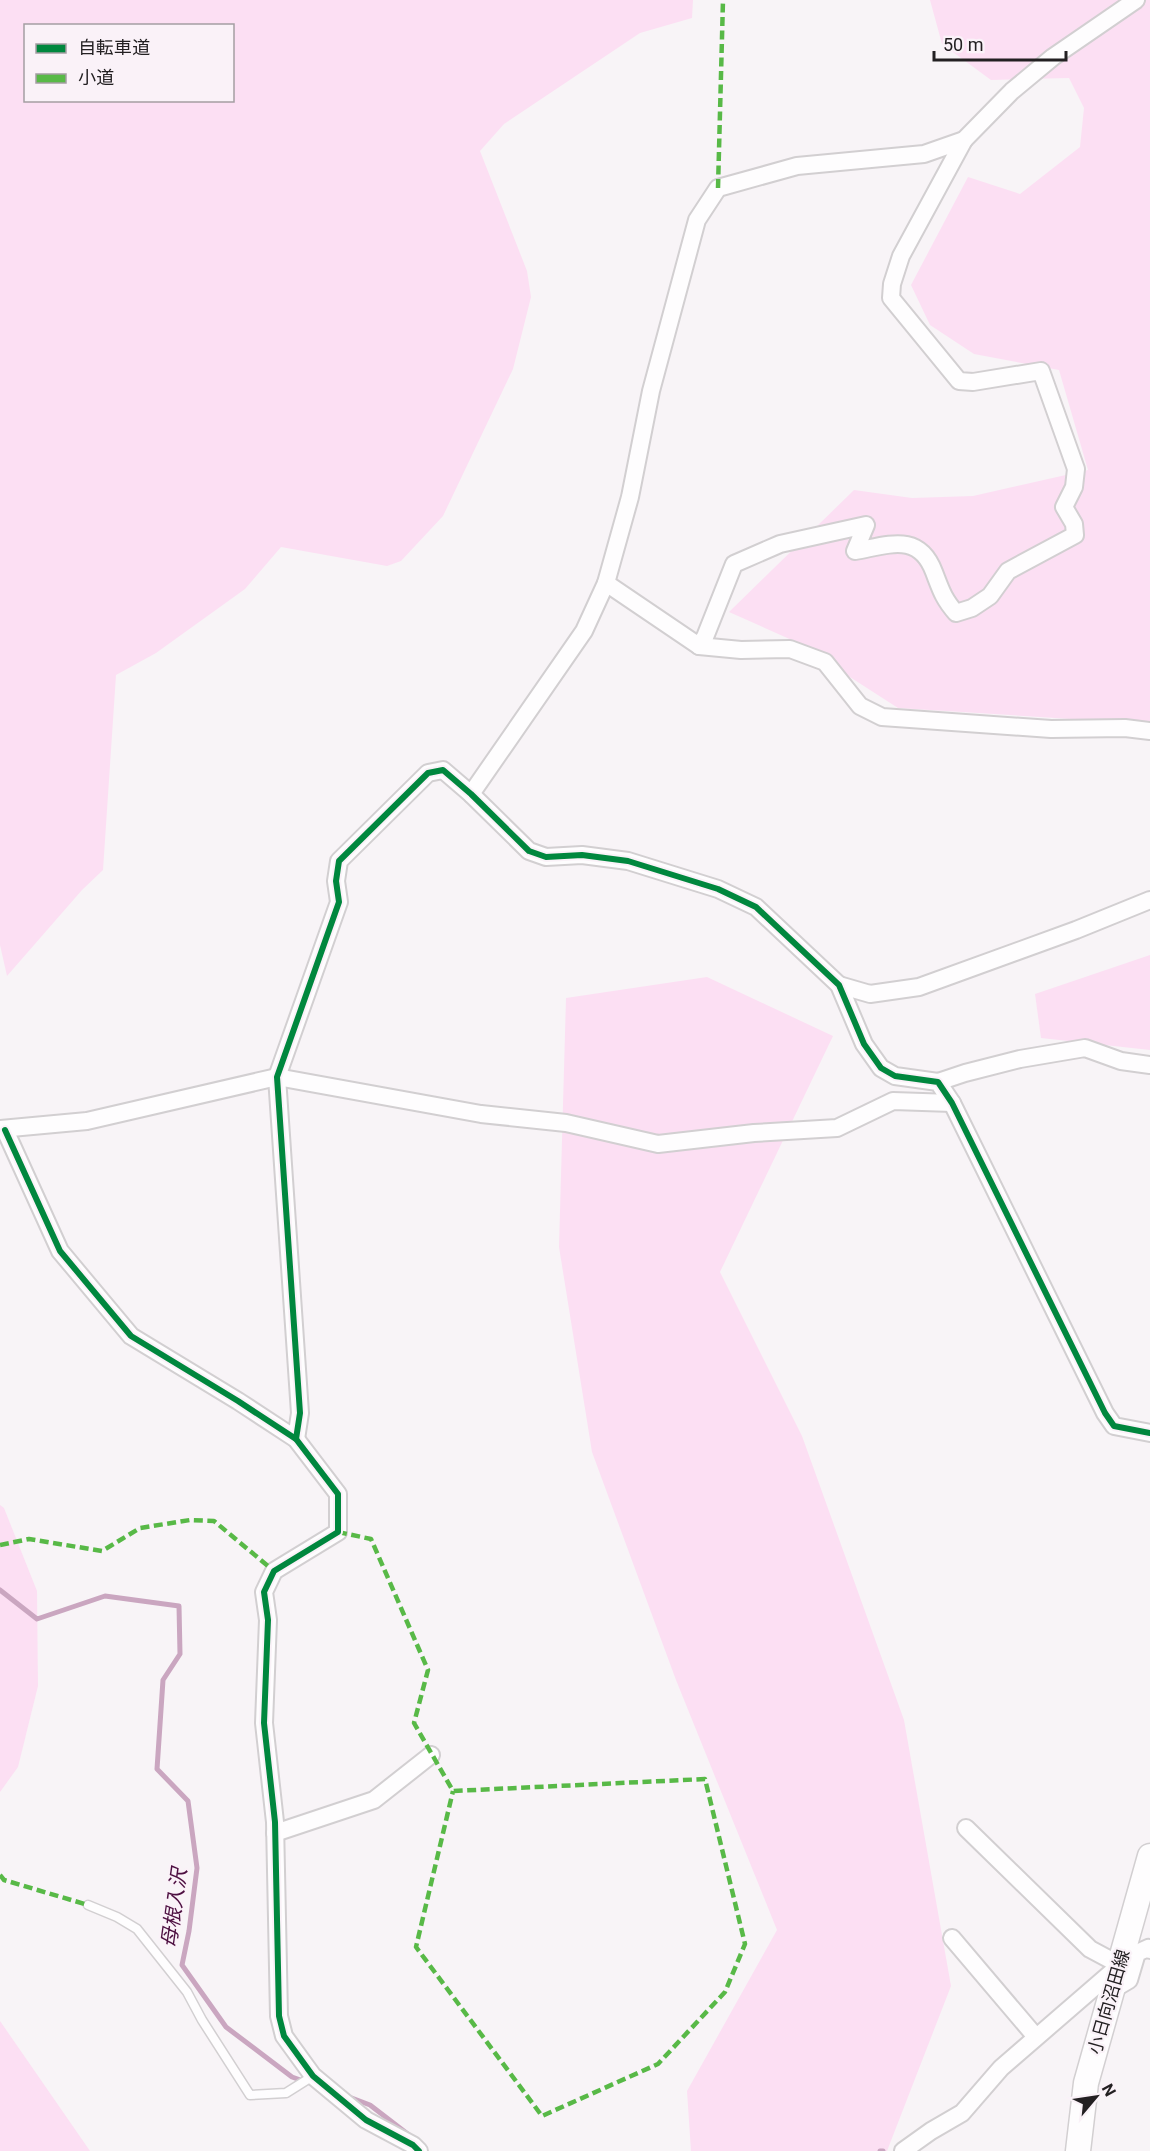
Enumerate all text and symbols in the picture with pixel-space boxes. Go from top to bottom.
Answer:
legend [24,24,234,102]
scale bar [934,24,1066,62]
text: 50 m [943,34,983,55]
text: 自転車道 [78,37,150,58]
text: 小道 [78,67,114,88]
water label: 母根入沢 [157,1864,192,1949]
street label: 小日向沼田線 [1084,1947,1133,2057]
north arrow [1066,2067,1126,2127]
text: N [1098,2080,1120,2100]

